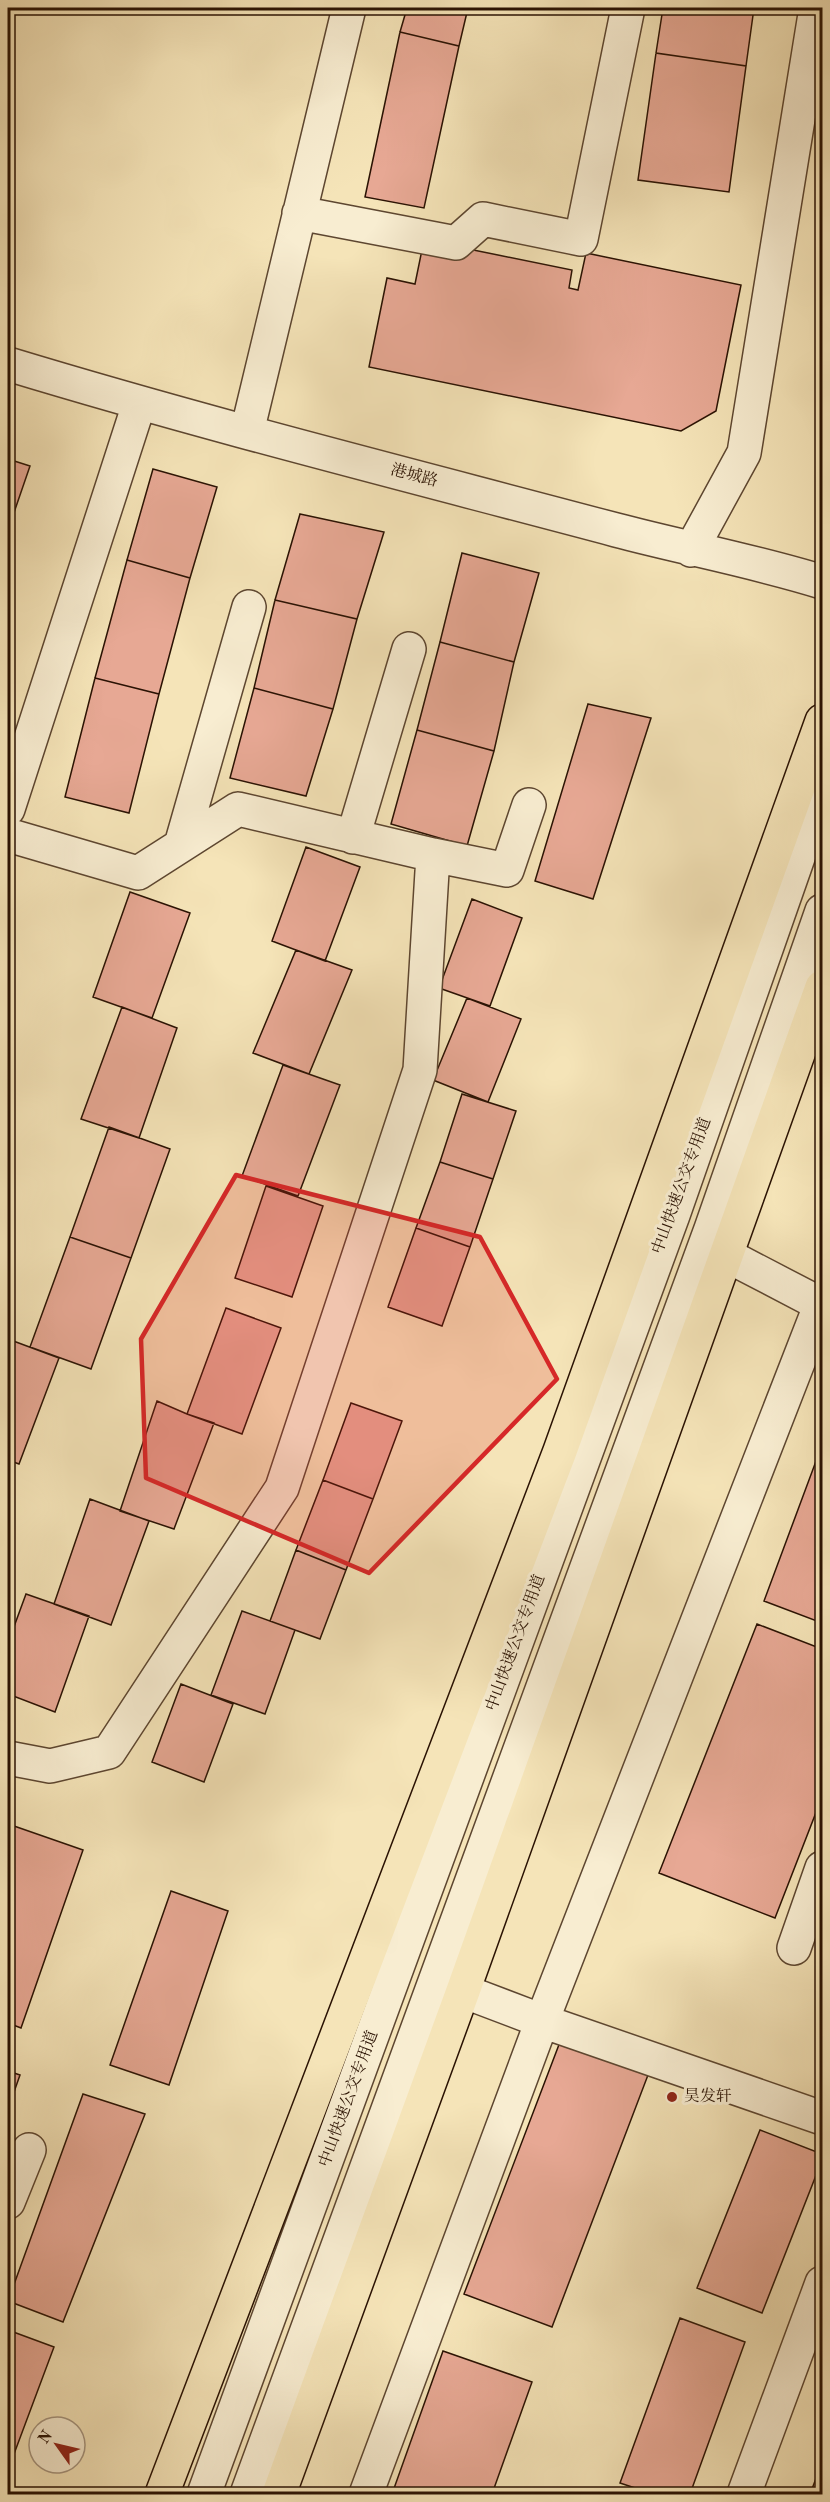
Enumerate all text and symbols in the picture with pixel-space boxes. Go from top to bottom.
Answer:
street label: 港城路 [389,460,440,490]
street label: 中山快速公交专用道 [648,1115,714,1256]
street label: 中山快速公交专用道 [482,1572,548,1713]
street label: 中山快速公交专用道 [315,2028,381,2169]
place label: 昊发轩 [684,2087,732,2105]
marker: 昊发轩 [665,2090,679,2104]
north arrow [27,2415,87,2475]
text: N [36,2428,57,2447]

